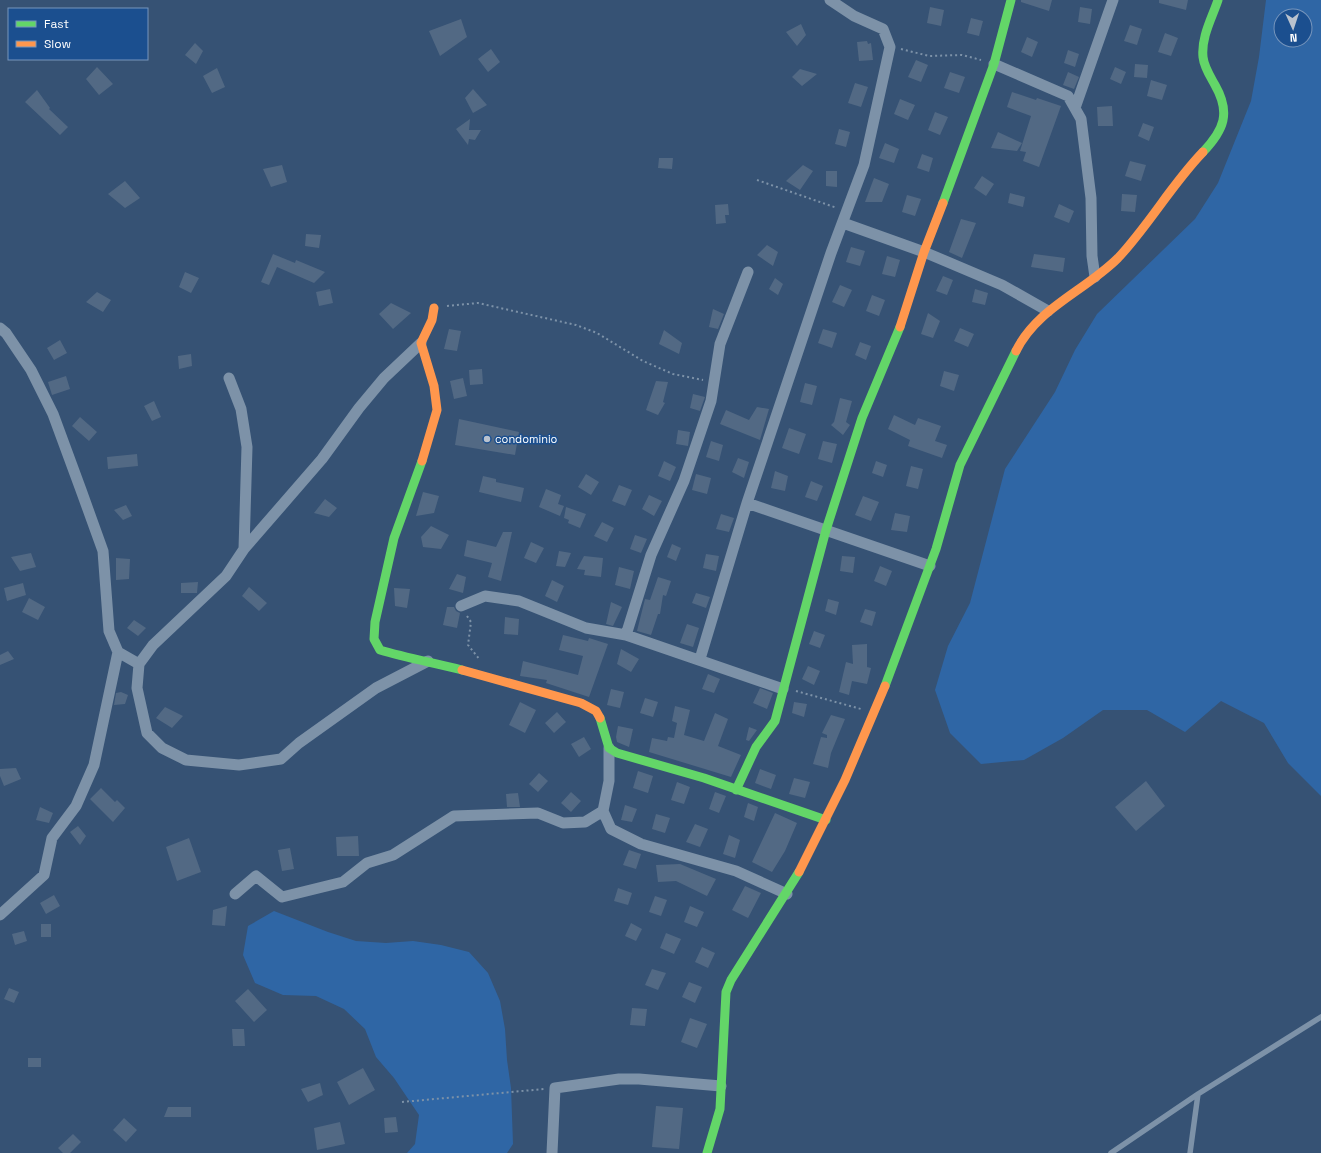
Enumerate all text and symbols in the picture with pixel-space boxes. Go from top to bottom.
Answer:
legend [8,8,148,60]
north arrow [1273,8,1313,48]
text: Fast [44,16,69,32]
text: N [1289,31,1298,45]
text: Slow [44,36,71,52]
place label: condominio [495,432,558,446]
marker: condominio [482,434,492,444]

